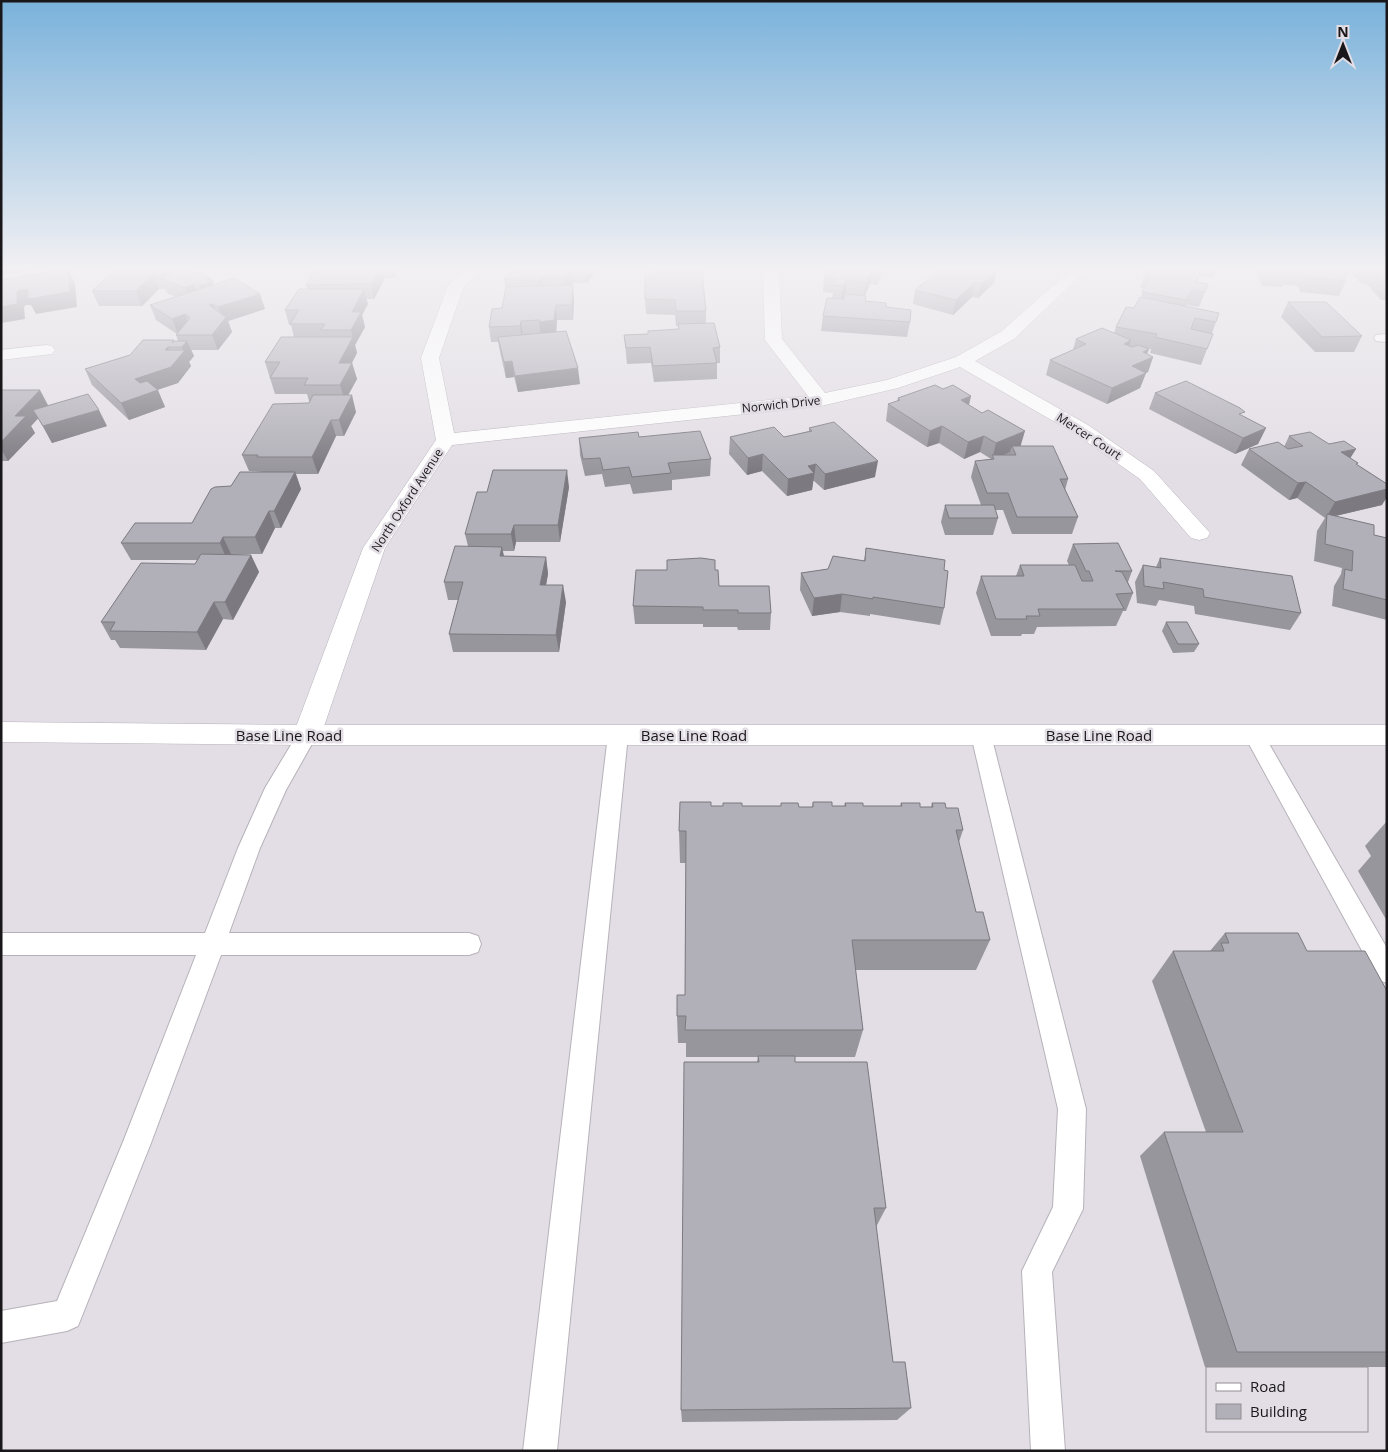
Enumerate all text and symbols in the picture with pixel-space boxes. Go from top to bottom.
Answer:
north arrow [1318,20,1368,70]
text: N [1337,22,1349,41]
street label: Norwich Drive [741,391,821,417]
street label: Mercer Court [1053,409,1125,463]
street label: North Oxford Avenue [367,445,447,555]
street label: Base Line Road [236,725,342,745]
street label: Base Line Road [641,725,747,745]
street label: Base Line Road [1046,725,1152,745]
legend [1206,1367,1368,1432]
text: Road [1250,1376,1286,1396]
text: Building [1250,1401,1307,1421]

